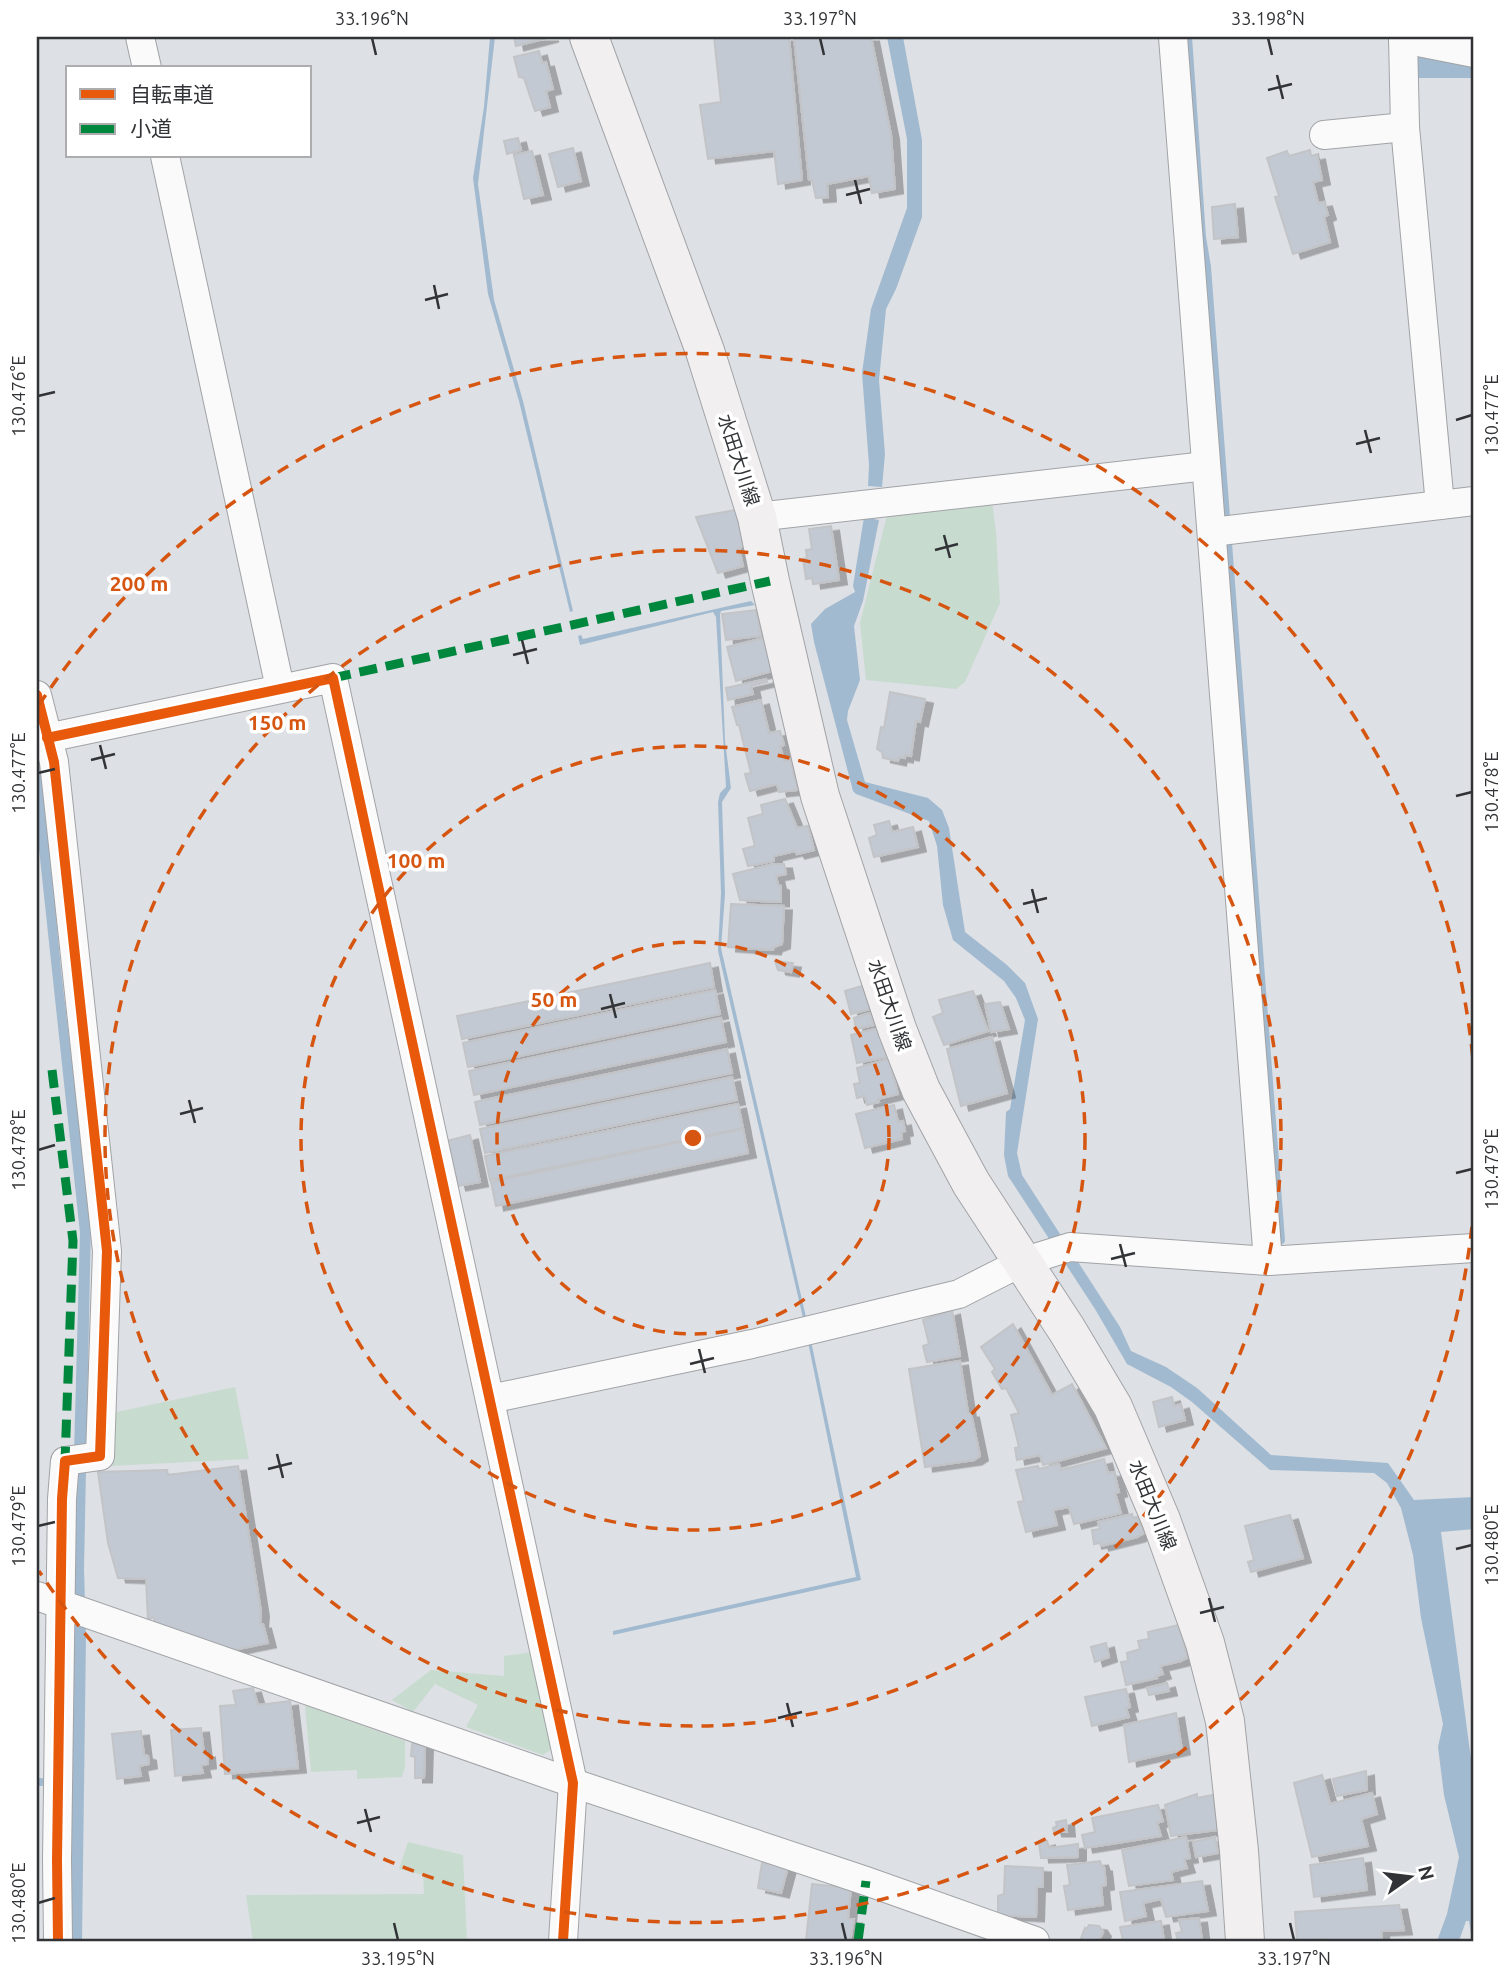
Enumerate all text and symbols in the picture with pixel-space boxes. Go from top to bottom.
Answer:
text: 33.196°N [335,8,409,28]
text: 33.197°N [783,8,857,28]
text: 33.198°N [1231,8,1305,28]
legend [66,66,312,158]
text: 自転車道 [130,82,214,106]
text: 小道 [130,116,172,140]
text: 130.476°E [8,355,28,437]
text: 130.477°E [1481,374,1501,456]
street label: 水田大川線 [714,411,764,509]
text: 200 m [110,571,168,595]
text: 150 m [248,710,306,734]
text: 130.477°E [8,732,28,814]
text: 130.478°E [1481,751,1501,833]
text: 100 m [387,848,445,872]
street label: 水田大川線 [864,956,916,1054]
text: 50 m [531,987,577,1011]
text: 130.478°E [8,1109,28,1191]
centre of rings [681,1126,705,1150]
text: 130.479°E [1481,1128,1501,1210]
street label: 水田大川線 [1125,1457,1181,1553]
text: 130.479°E [8,1485,28,1567]
text: 130.480°E [1481,1504,1501,1586]
north arrow [1374,1842,1444,1912]
text: 130.480°E [8,1862,28,1944]
text: N [1414,1863,1439,1882]
text: 33.195°N [361,1948,435,1968]
text: 33.196°N [809,1948,883,1968]
text: 33.197°N [1257,1948,1331,1968]

